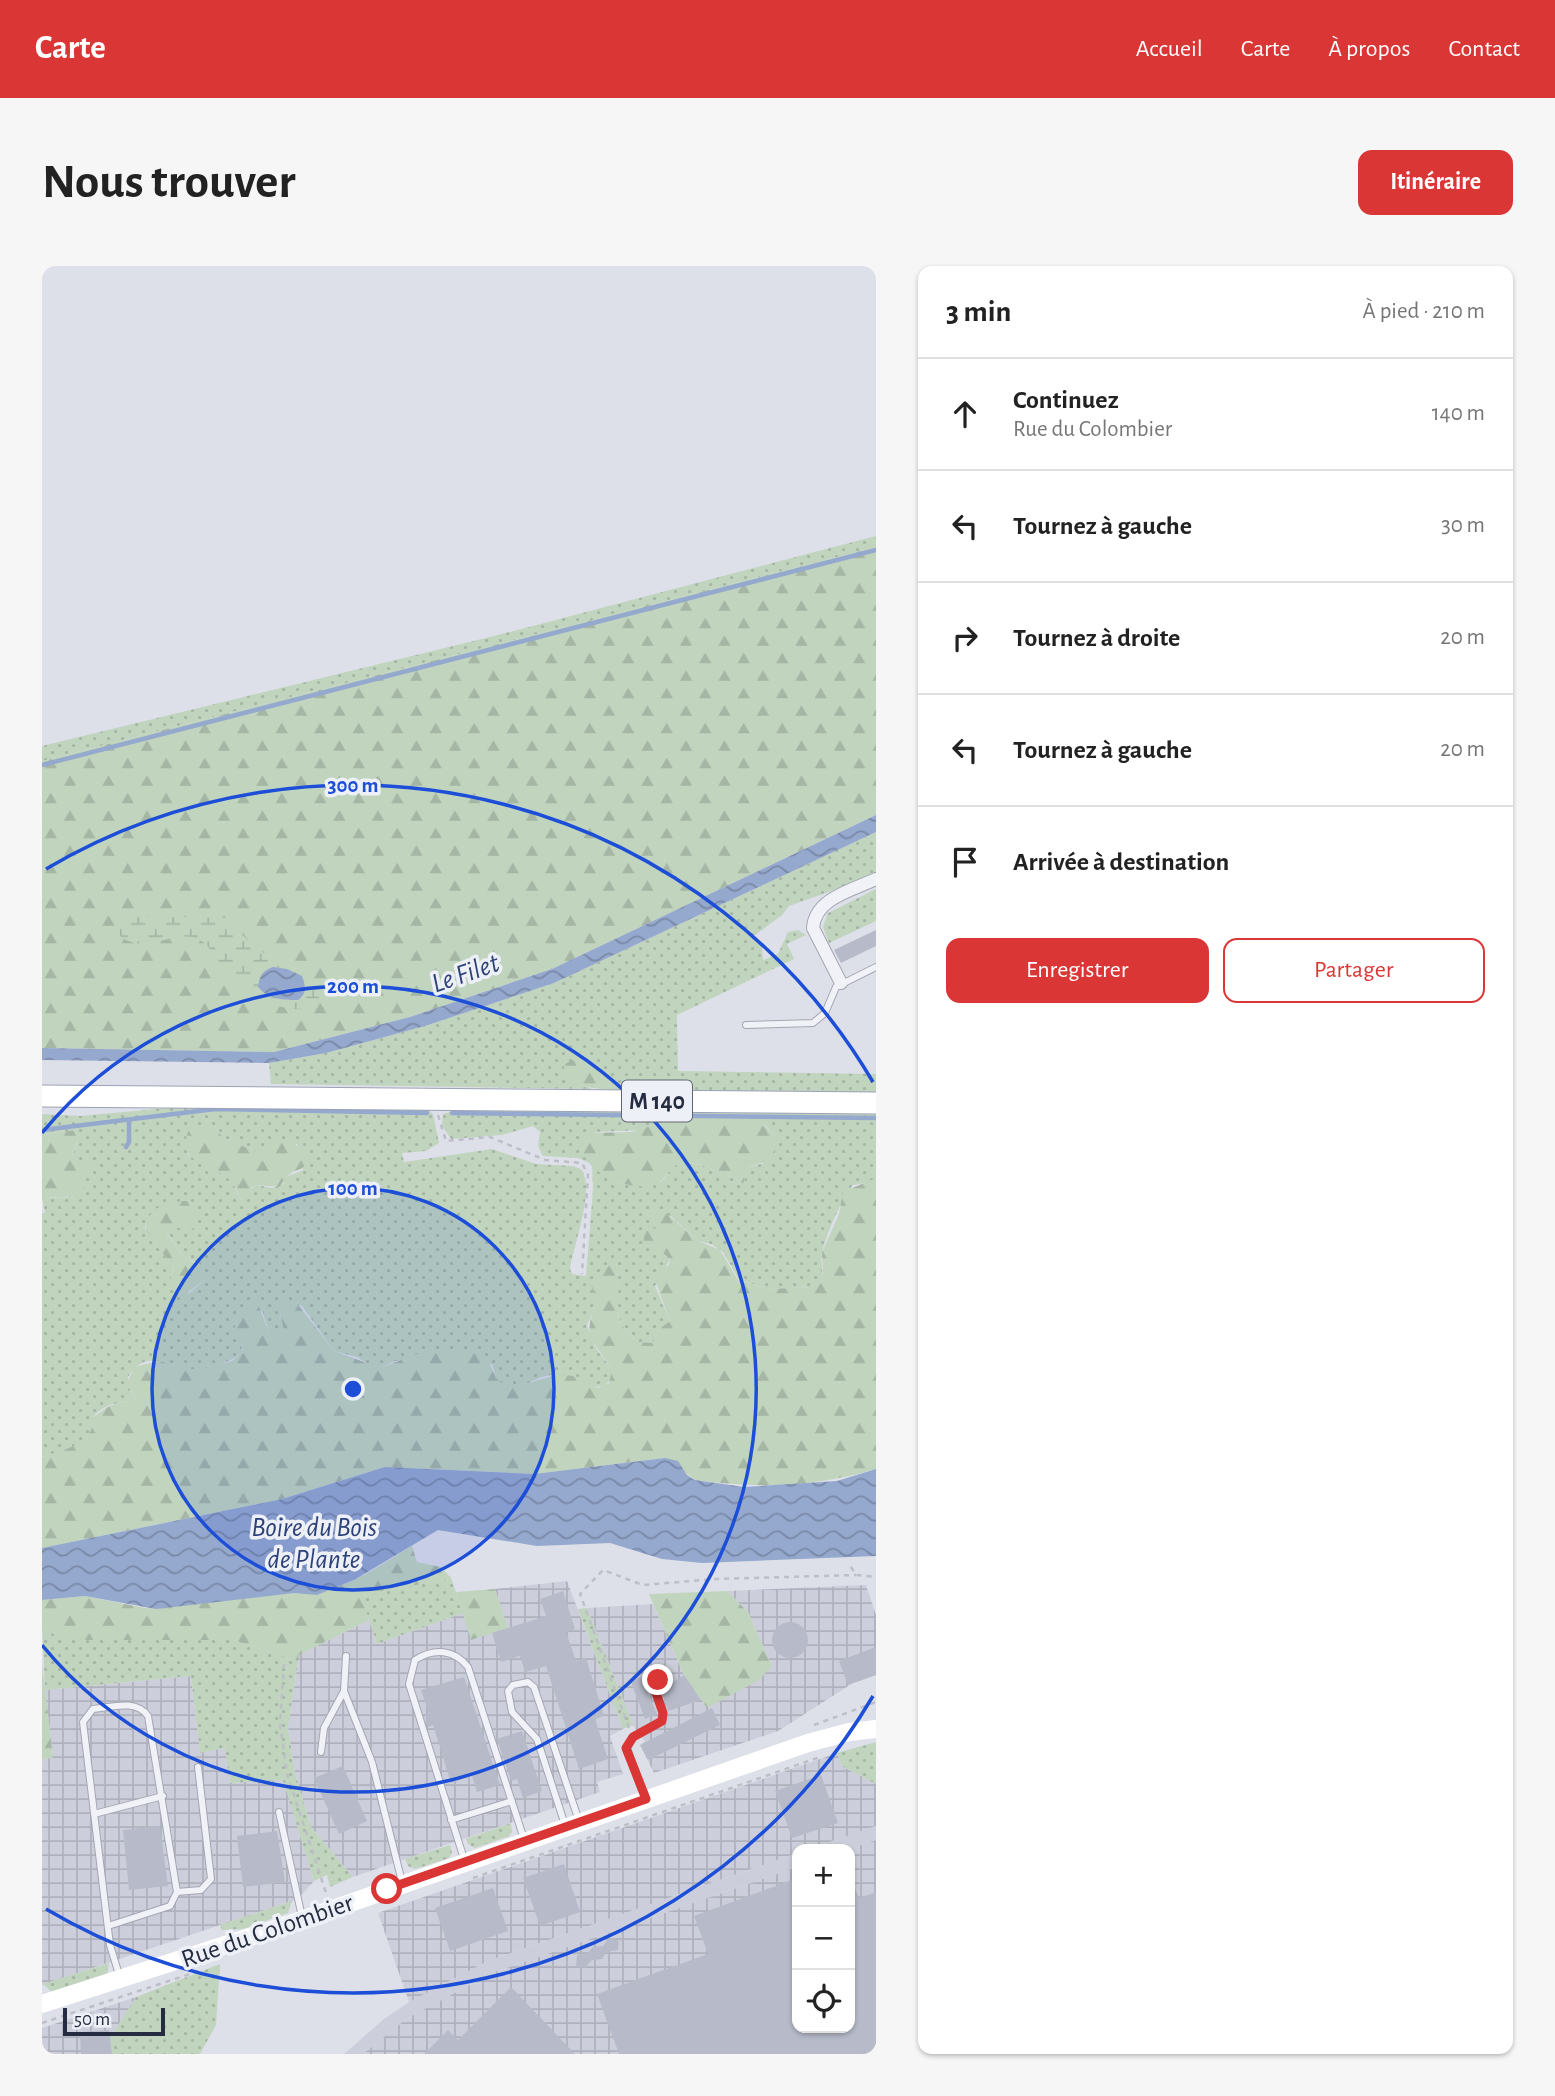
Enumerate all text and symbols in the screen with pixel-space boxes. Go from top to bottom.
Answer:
text: Carte [35,32,106,65]
text: Accueil [1136,37,1203,61]
text: Carte [1241,37,1290,61]
text: À propos [1328,37,1410,61]
text: Contact [1448,37,1520,61]
button: Itinéraire [1358,150,1513,215]
text: Nous trouver [42,158,296,207]
text: 3 min [946,297,1011,327]
text: À pied · 210 m [1363,300,1485,323]
text: Continuez [1013,387,1119,413]
icon: ahead [946,395,984,433]
text: 140 m [1432,402,1485,425]
text: Rue du Colombier [1013,418,1172,441]
icon: left [946,507,984,545]
text: Tournez à gauche [1013,513,1192,539]
text: 30 m [1441,514,1485,537]
icon: right [946,619,984,657]
text: Tournez à droite [1013,625,1180,651]
text: 20 m [1440,626,1485,649]
icon: left [946,731,984,769]
text: Tournez à gauche [1013,737,1192,763]
text: 20 m [1440,738,1485,761]
text: 300 m [327,775,379,796]
icon: arrive [946,843,984,881]
text: Arrivée à destination [1013,849,1229,875]
button: Enregistrer [946,938,1209,1003]
button: Partager [1223,938,1485,1003]
water label: Le Filet [428,949,504,999]
text: 200 m [327,976,379,997]
road number: M 140 [622,1080,692,1122]
text: 100 m [328,1178,378,1199]
centre of rings [341,1377,365,1401]
water label: Boire du Bois de Plante [251,1514,377,1574]
route end [642,1664,673,1695]
map controls [792,1844,855,2033]
button: + [792,1844,855,1907]
route start [371,1873,402,1904]
street label: Rue du Colombier [178,1889,357,1973]
button: − [792,1907,855,1970]
button: locate [792,1970,855,2033]
scale bar [63,2005,164,2037]
text: 50 m [74,2010,110,2029]

